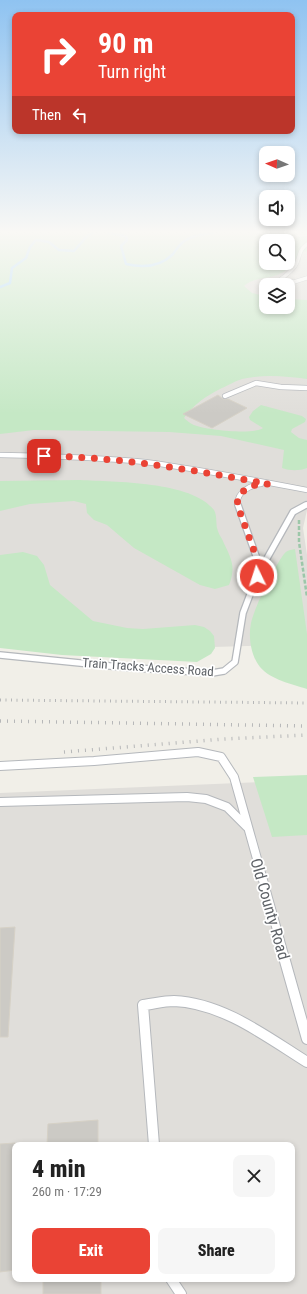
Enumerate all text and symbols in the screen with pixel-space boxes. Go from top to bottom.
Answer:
text: 90 m [98,27,154,60]
icon: right [32,28,84,80]
text: Turn right [98,61,166,82]
icon: left [69,104,91,126]
text: Then [32,106,61,124]
north arrow [259,146,295,182]
map controls [259,146,295,314]
button: sound [259,190,295,226]
button: search [259,234,295,270]
button: layers [259,278,295,314]
pin [27,439,61,473]
icon: arrive [33,445,55,467]
position arrow [236,555,278,597]
street label: Train Tracks Access Road [82,655,214,679]
street label: Old County Road [246,856,294,962]
text: 4 min [32,1155,86,1183]
button: close [233,1155,275,1197]
text: 260 m · 17:29 [32,1184,102,1199]
button: Exit [32,1228,150,1274]
button: Share [158,1228,275,1274]

